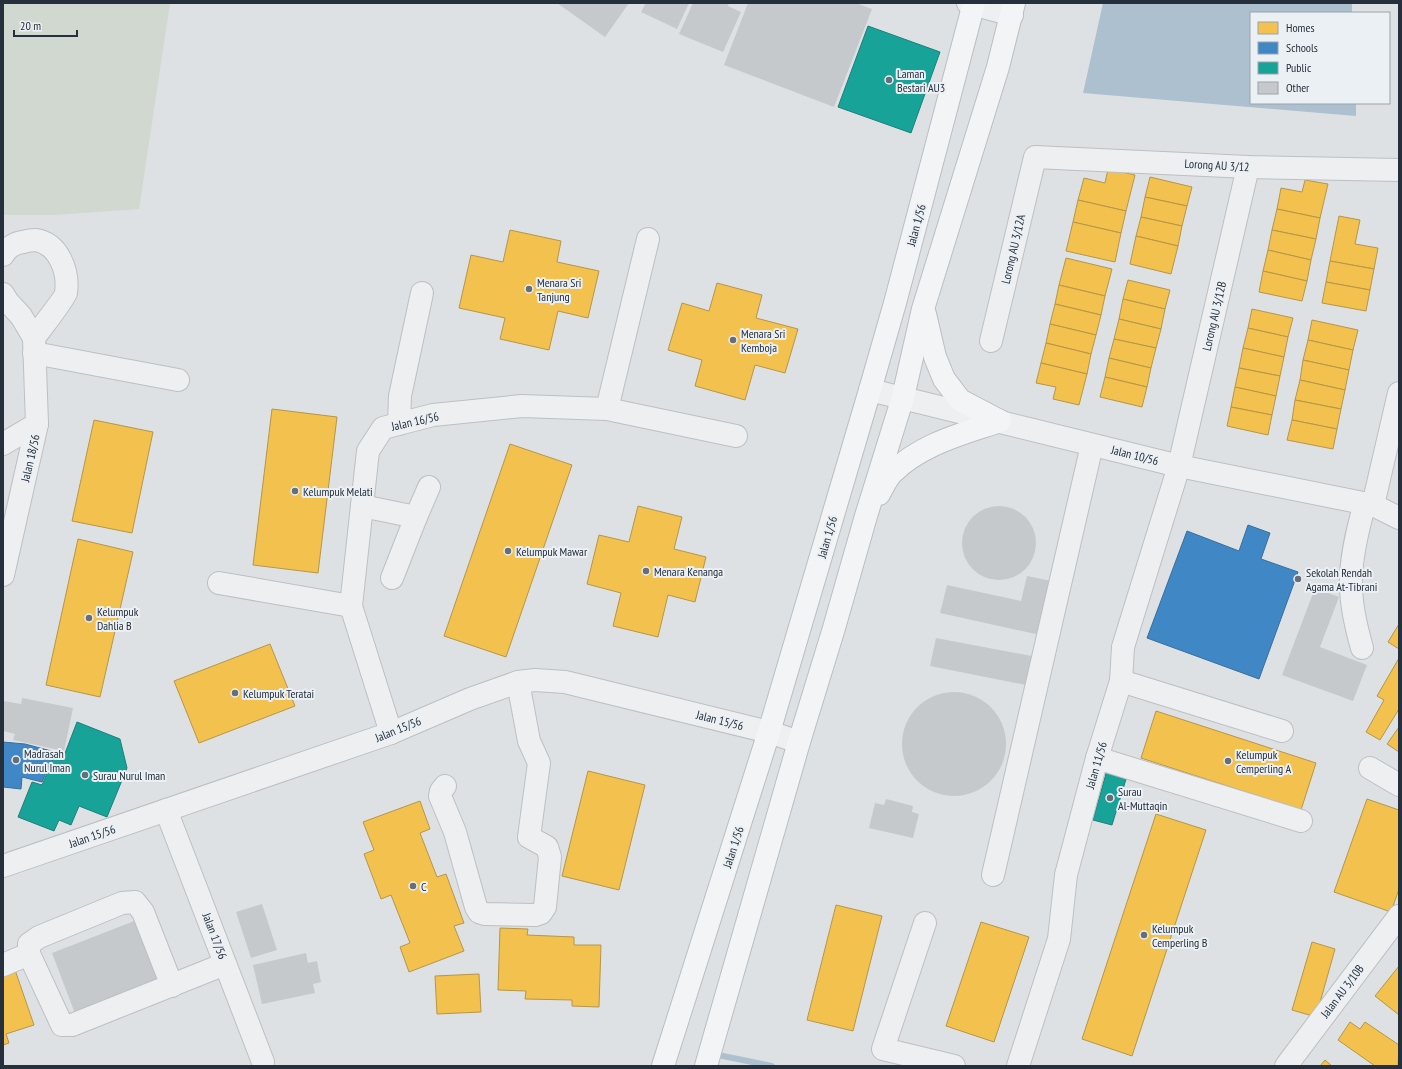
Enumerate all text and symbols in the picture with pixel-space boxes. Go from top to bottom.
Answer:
scale bar [14,12,77,38]
legend [1250,12,1390,104]
text: 20 m [20,18,41,33]
text: Homes [1286,20,1314,35]
text: Schools [1286,40,1318,55]
text: Public [1286,60,1312,75]
place label: Laman Bestari AU3 [897,66,945,95]
marker: Laman Bestari AU3 [884,75,894,85]
text: Other [1286,80,1310,95]
street label: Lorong AU 3/12 [1184,156,1250,174]
street label: Jalan 1/56 [903,202,929,249]
street label: Lorong AU 3/12A [998,213,1028,285]
place label: Menara Sri Tanjung [537,275,581,304]
street label: Lorong AU 3/12B [1199,280,1229,352]
marker: Menara Sri Tanjung [524,284,534,294]
place label: Menara Sri Kemboja [741,326,785,355]
marker: Menara Sri Kemboja [728,335,738,345]
street label: Jalan 16/56 [389,408,440,434]
street label: Jalan 18/56 [17,433,43,484]
street label: Jalan 10/56 [1109,442,1160,468]
place label: Kelumpuk Melati [303,484,373,499]
marker: Kelumpuk Melati [290,486,300,496]
street label: Jalan 1/56 [814,514,840,561]
place label: Kelumpuk Mawar [516,544,588,559]
marker: Kelumpuk Mawar [503,546,513,556]
place label: Menara Kenanga [654,564,723,579]
place label: Sekolah Rendah Agama At-Tibrani [1306,565,1377,594]
marker: Menara Kenanga [641,566,651,576]
marker: Sekolah Rendah Agama At-Tibrani [1293,574,1303,584]
place label: Kelumpuk Dahlia B [97,604,139,633]
marker: Kelumpuk Dahlia B [84,613,94,623]
place label: Kelumpuk Teratai [243,686,314,701]
marker: Kelumpuk Teratai [230,688,240,698]
street label: Jalan 15/56 [694,707,745,733]
street label: Jalan 15/56 [372,713,423,745]
street label: Jalan 11/56 [1082,740,1110,791]
place label: Madrasah Nurul Iman [24,746,70,775]
place label: Kelumpuk Cemperling A [1236,747,1291,776]
marker: Madrasah Nurul Iman [11,755,21,765]
marker: Kelumpuk Cemperling A [1223,756,1233,766]
place label: Surau Nurul Iman [93,768,165,783]
marker: Surau Nurul Iman [80,770,90,780]
place label: Surau Al-Muttaqin [1118,784,1167,813]
marker: Surau Al-Muttaqin [1105,793,1115,803]
street label: Jalan 15/56 [66,821,117,851]
street label: Jalan 1/56 [719,824,747,871]
place label: C [421,879,427,894]
marker: C [408,881,418,891]
street label: Jalan 17/56 [199,910,231,961]
place label: Kelumpuk Cemperling B [1152,921,1208,950]
marker: Kelumpuk Cemperling B [1139,930,1149,940]
street label: Jalan AU 3/10B [1317,961,1367,1021]

